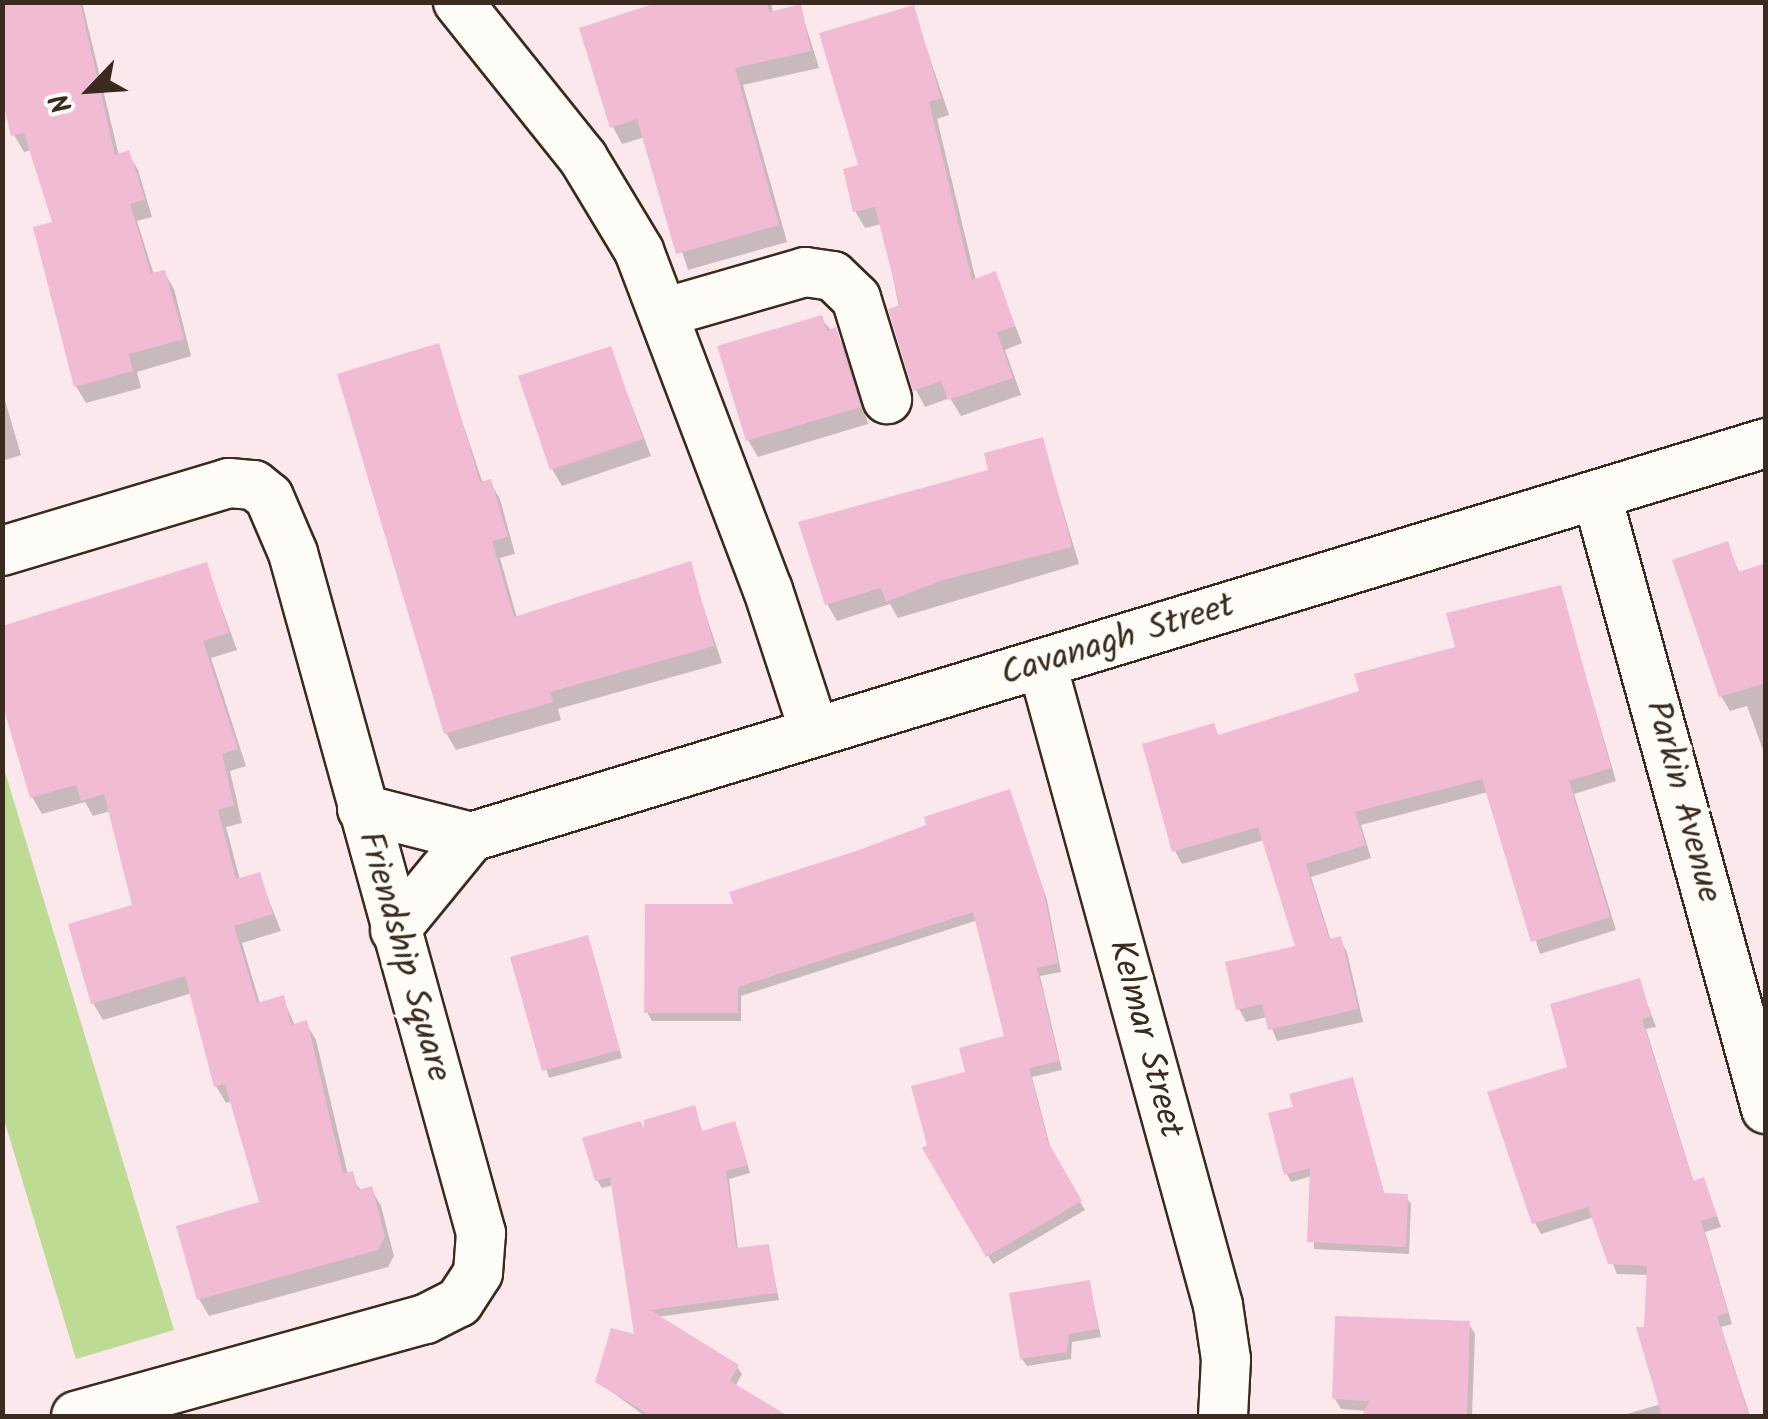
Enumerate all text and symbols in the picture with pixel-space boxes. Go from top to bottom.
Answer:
north arrow [40,40,140,140]
text: N [38,85,86,120]
street label: Cavanagh Street [996,586,1240,696]
street label: Parkin Avenue [1635,696,1729,908]
street label: Friendship Square [347,827,459,1087]
street label: Kelmar Street [1098,935,1192,1143]

